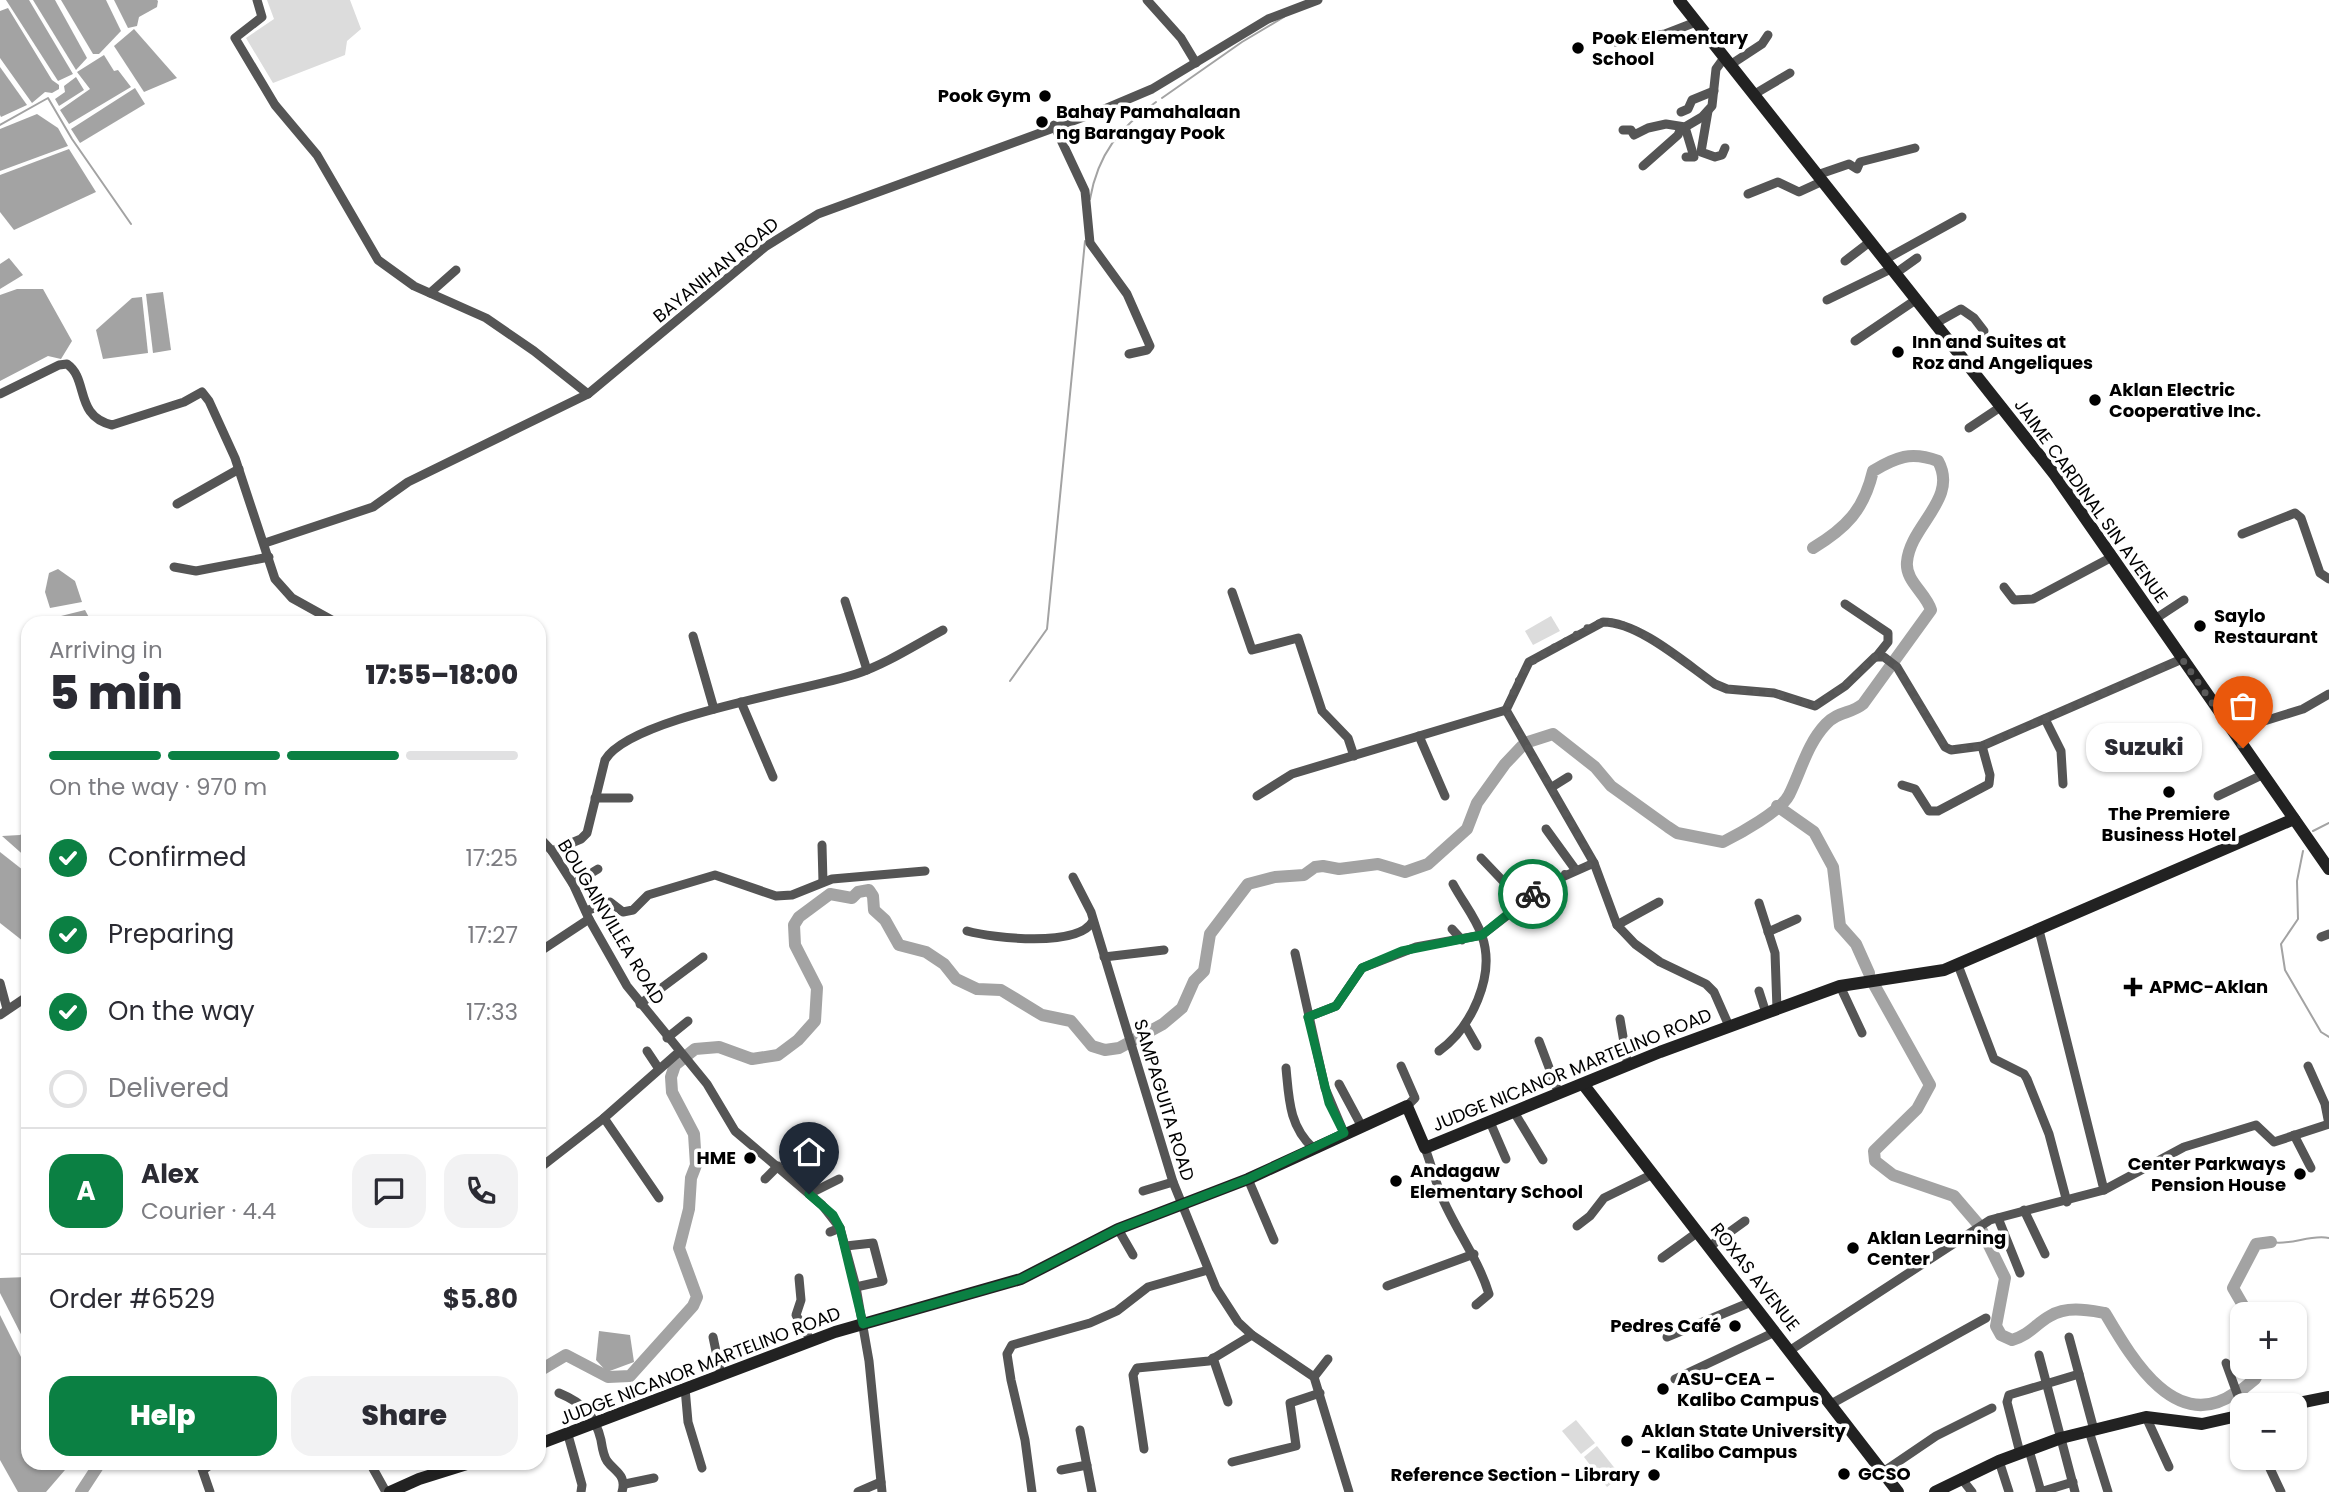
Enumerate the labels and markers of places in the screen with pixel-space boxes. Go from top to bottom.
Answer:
place label: Pook Elementary School [1592,25,1749,71]
marker: Pook Elementary School [1570,40,1586,56]
place label: Pook Gym [938,83,1031,108]
marker: Pook Gym [1037,88,1053,104]
place label: Bahay Pamahalaan ng Barangay Pook [1056,99,1241,145]
marker: Bahay Pamahalaan ng Barangay Pook [1034,114,1050,130]
place label: Inn and Suites at Roz and Angeliques [1912,329,2093,375]
marker: Inn and Suites at Roz and Angeliques [1890,344,1906,360]
place label: Aklan Electric Cooperative Inc. [2109,377,2261,423]
marker: Aklan Electric Cooperative Inc. [2087,392,2103,408]
place label: Saylo Restaurant [2214,603,2318,649]
marker: Saylo Restaurant [2192,618,2208,634]
pin [2213,676,2273,748]
callout: Suzuki [2086,724,2201,772]
marker: The Premiere Business Hotel [2161,784,2177,800]
place label: The Premiere Business Hotel [2102,801,2236,847]
place label: APMC-Aklan [2149,974,2268,999]
marker: APMC-Aklan [2123,977,2143,997]
pin [779,1122,839,1194]
place label: HME [697,1145,736,1170]
marker: HME [742,1150,758,1166]
place label: Center Parkways Pension House [2128,1151,2286,1197]
place label: Andagaw Elementary School [1410,1158,1583,1204]
marker: Center Parkways Pension House [2292,1166,2308,1182]
marker: Andagaw Elementary School [1388,1173,1404,1189]
place label: Aklan Learning Center [1867,1225,2006,1271]
marker: Aklan Learning Center [1845,1240,1861,1256]
place label: Pedres Café [1610,1313,1721,1338]
marker: Pedres Café [1727,1318,1743,1334]
place label: ASU-CEA - Kalibo Campus [1677,1366,1819,1412]
marker: ASU-CEA - Kalibo Campus [1655,1381,1671,1397]
place label: Aklan State University - Kalibo Campus [1641,1418,1847,1464]
marker: Aklan State University - Kalibo Campus [1619,1433,1635,1449]
place label: GCSO [1858,1461,1911,1486]
place label: Reference Section - Library [1390,1462,1641,1487]
marker: GCSO [1836,1466,1852,1482]
marker: Reference Section - Library [1646,1467,1662,1483]

